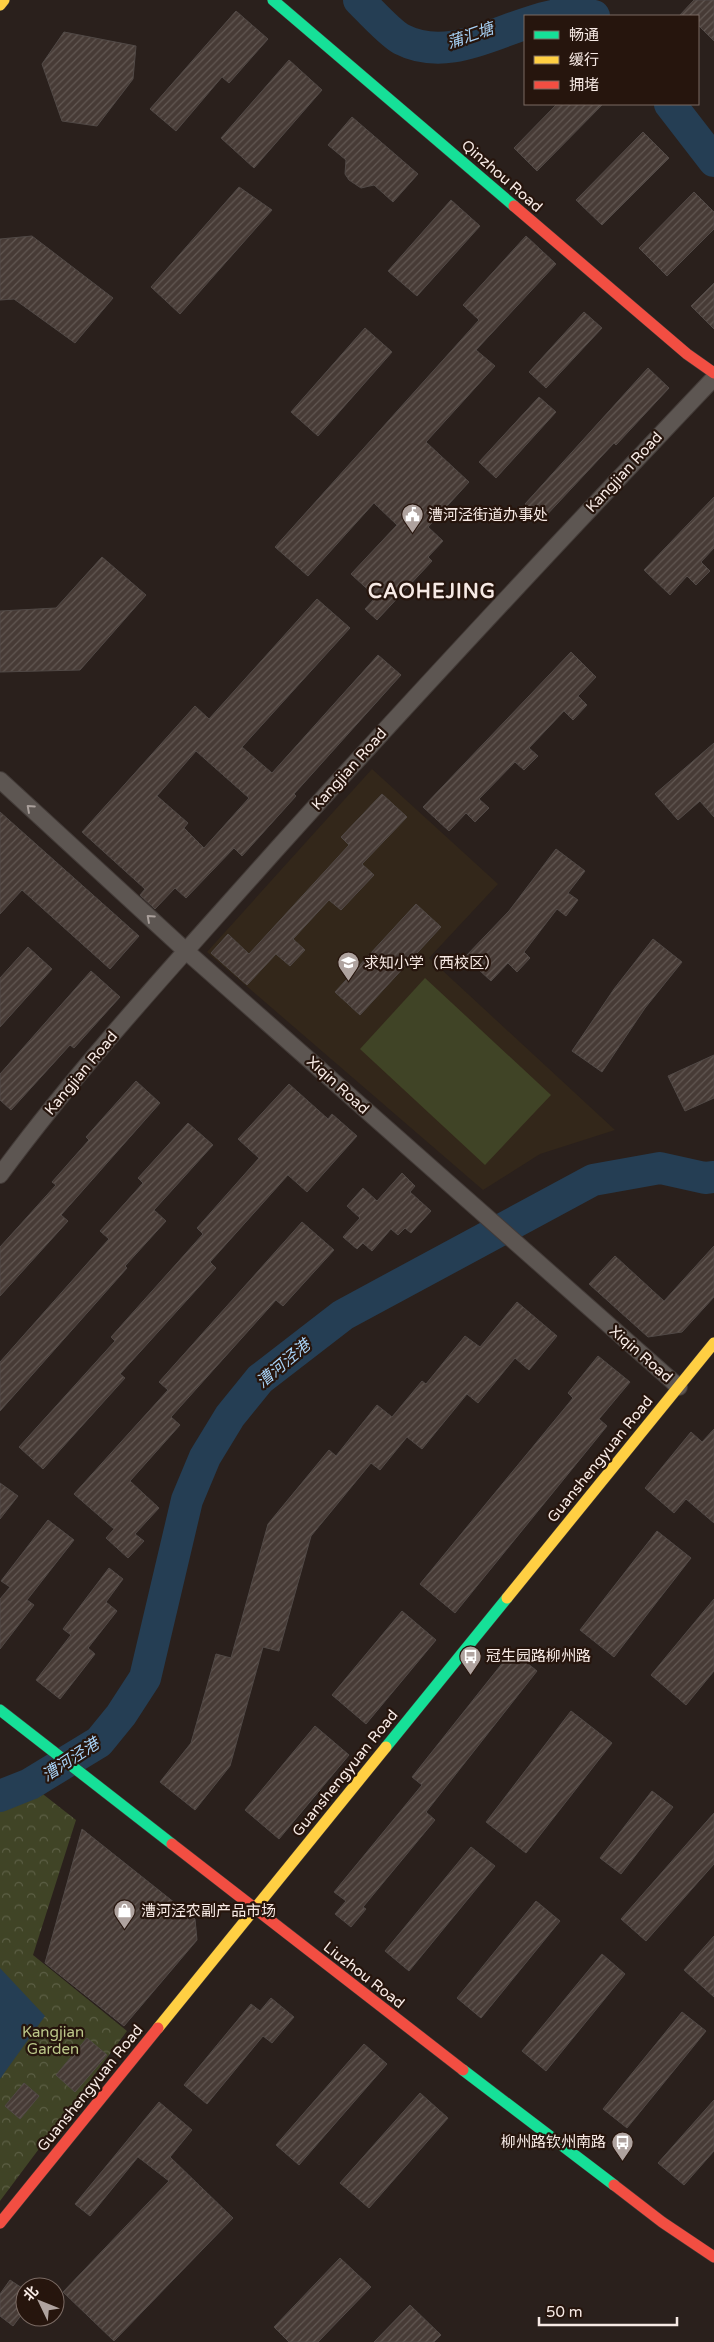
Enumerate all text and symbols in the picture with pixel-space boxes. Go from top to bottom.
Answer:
legend [524,15,699,105]
water label: 蒲汇塘 [444,18,499,53]
text: 畅通 [569,26,599,44]
text: 缓行 [569,51,599,69]
text: 拥堵 [569,76,599,94]
street label: Qinzhou Road [458,136,546,216]
street label: Kangjian Road [582,428,666,516]
public building icon: 漕河泾街道办事处 [400,503,424,534]
place label: 漕河泾街道办事处 [428,506,548,524]
district label: CAOHEJING [368,580,496,604]
street label: Kangjian Road [308,724,390,814]
one-way arrow [27,805,36,814]
one-way arrow [147,915,156,924]
school or university icon: 求知小学（西校区） [336,951,360,982]
place label: 求知小学（西校区） [364,954,499,972]
street label: Kangjian Road [41,1027,121,1119]
street label: Xiqin Road [303,1052,373,1118]
street label: Xiqin Road [606,1322,676,1386]
water label: 漕河泾港 [253,1334,316,1392]
street label: Guanshengyuan Road [543,1392,657,1526]
bus stop icon: 冠生园路柳州路 [458,1644,482,1675]
place label: 冠生园路柳州路 [486,1647,591,1665]
street label: Guanshengyuan Road [288,1706,402,1840]
water label: 漕河泾港 [38,1733,104,1786]
shop icon: 漕河泾农副产品市场 [113,1899,137,1930]
place label: 漕河泾农副产品市场 [141,1902,276,1920]
street label: Liuzhou Road [320,1938,408,2012]
street label: Guanshengyuan Road [33,2021,147,2155]
park label: Kangjian Garden [22,2023,84,2058]
bus stop icon: 柳州路钦州南路 [610,2130,634,2161]
place label: 柳州路钦州南路 [501,2133,606,2151]
north arrow [15,2277,65,2327]
text: 北 [20,2283,42,2304]
scale bar [539,2294,676,2326]
text: 50 m [546,2303,583,2321]

